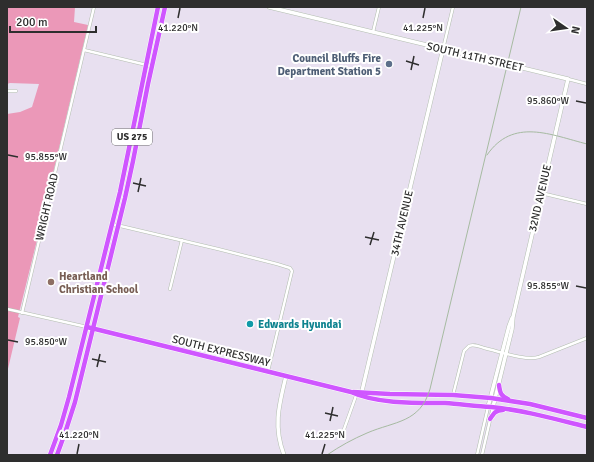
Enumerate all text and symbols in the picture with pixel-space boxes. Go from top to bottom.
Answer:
scale bar [10,8,96,34]
north arrow [546,8,586,48]
text: 200 m [16,15,48,30]
text: 41.220°N [158,22,198,34]
text: 41.225°N [403,22,443,34]
text: N [568,25,582,35]
street label: SOUTH 11TH STREET [425,40,525,75]
place label: Council Bluffs Fire Department Station 5 [277,52,382,78]
marker: Council Bluffs Fire Department Station 5 [384,59,394,69]
text: 95.860°W [527,95,569,107]
road number: US 275 [112,129,152,145]
text: 95.855°W [25,151,67,163]
street label: 32ND AVENUE [526,163,554,233]
street label: WRIGHT ROAD [33,172,61,242]
street label: 34TH AVENUE [388,189,416,257]
place label: Heartland Christian School [59,270,139,296]
marker: Heartland Christian School [46,277,56,287]
text: 95.855°W [527,280,569,292]
place label: Edwards Hyundai [258,318,341,331]
marker: Edwards Hyundai [245,319,255,329]
street label: SOUTH EXPRESSWAY [171,333,272,370]
text: 95.850°W [25,336,67,348]
text: 41.220°N [59,429,99,441]
text: 41.225°N [305,429,345,441]

